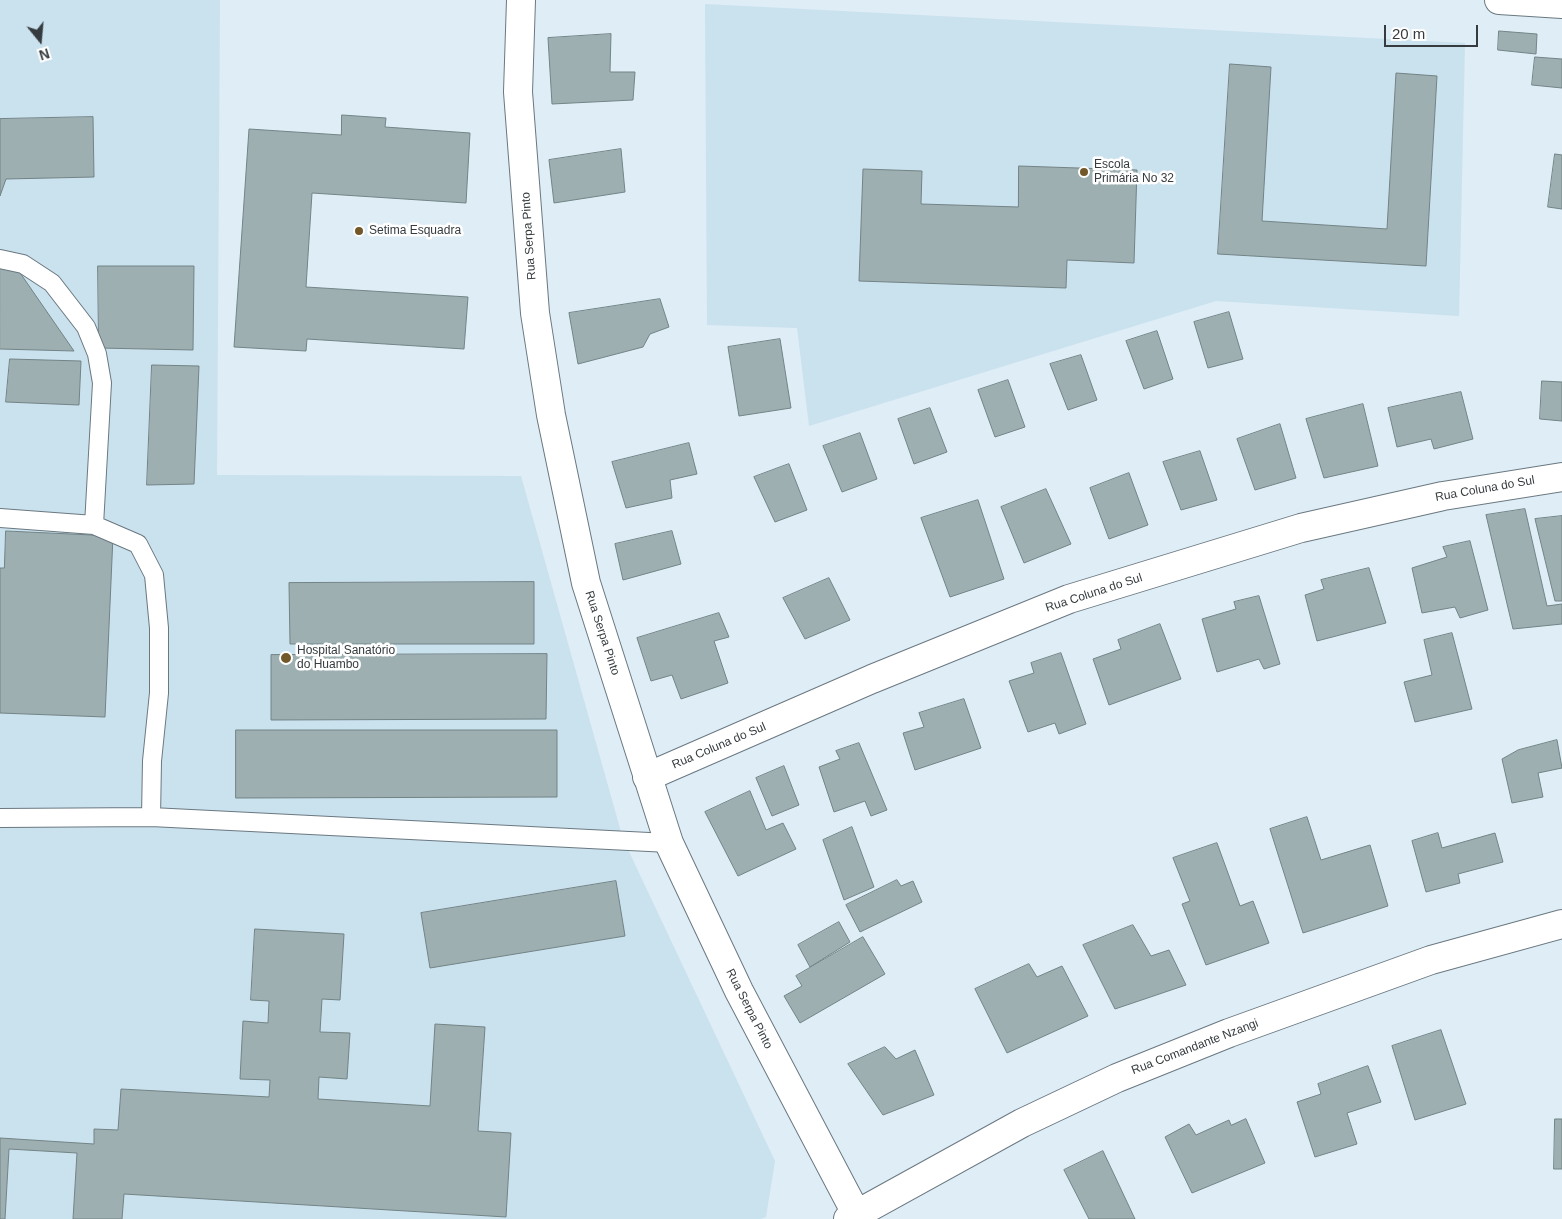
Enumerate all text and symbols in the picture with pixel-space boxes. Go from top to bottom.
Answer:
north arrow [15,15,65,65]
scale bar [1387,15,1481,47]
text: 20 m [1392,25,1425,42]
text: N [37,45,52,63]
place label: Escola Primária No 32 [1094,158,1174,186]
marker: Escola Primária No 32 [1078,166,1090,178]
street label: Rua Serpa Pinto [519,192,539,280]
place label: Setima Esquadra [369,224,461,238]
marker: Setima Esquadra [353,225,365,237]
street label: Rua Coluna do Sul [1434,473,1536,505]
street label: Rua Coluna do Sul [1044,571,1144,615]
street label: Rua Serpa Pinto [582,589,622,677]
place label: Hospital Sanatório do Huambo [297,644,395,672]
marker: Hospital Sanatório do Huambo [279,651,293,665]
street label: Rua Coluna do Sul [670,720,768,772]
street label: Rua Serpa Pinto [723,967,775,1051]
street label: Rua Comandante Nzangi [1130,1016,1260,1078]

